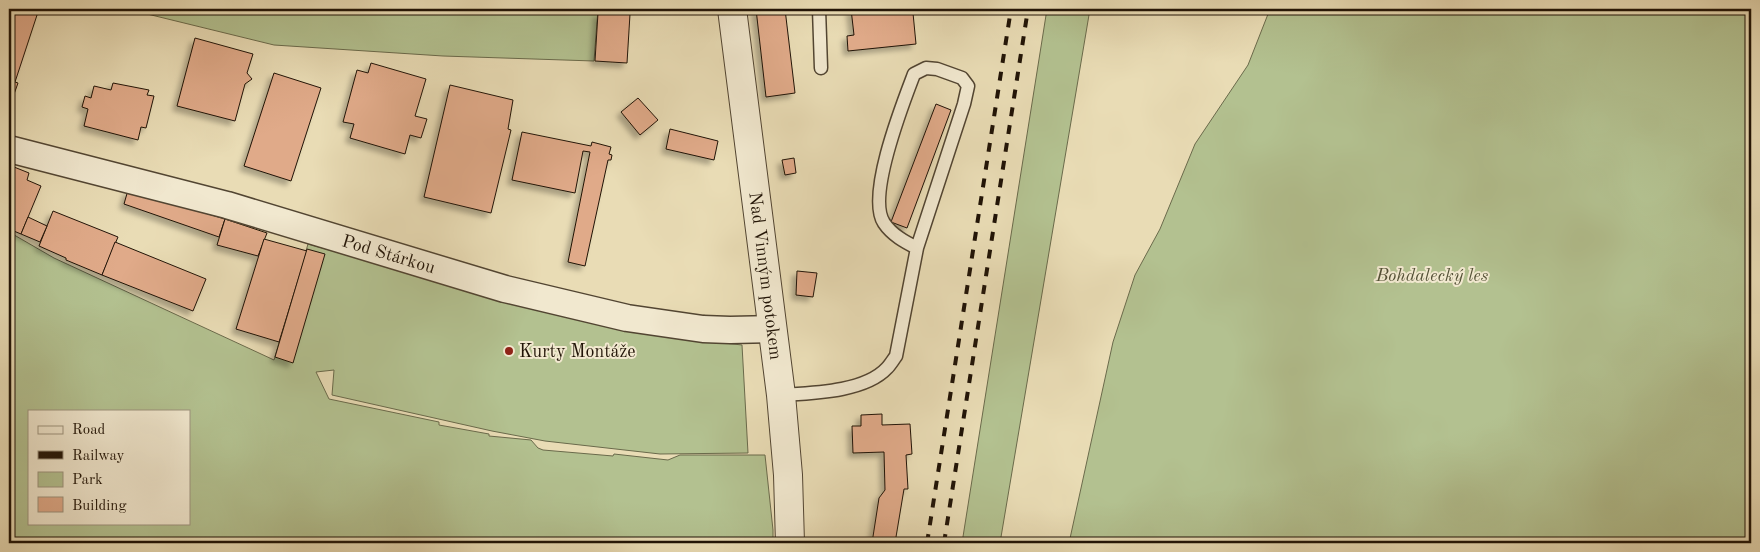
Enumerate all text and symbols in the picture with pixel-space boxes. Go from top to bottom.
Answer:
street label: Nad Vinným potokem [745,191,784,361]
street label: Pod Stárkou [340,232,438,277]
park label: Bohdalecký les [1375,267,1489,285]
place label: Kurty Montáže [519,343,636,361]
marker: Kurty Montáže [503,345,515,357]
legend [28,410,190,524]
text: Road [72,423,106,438]
text: Railway [72,449,125,464]
text: Park [72,473,103,488]
text: Building [72,499,127,514]

